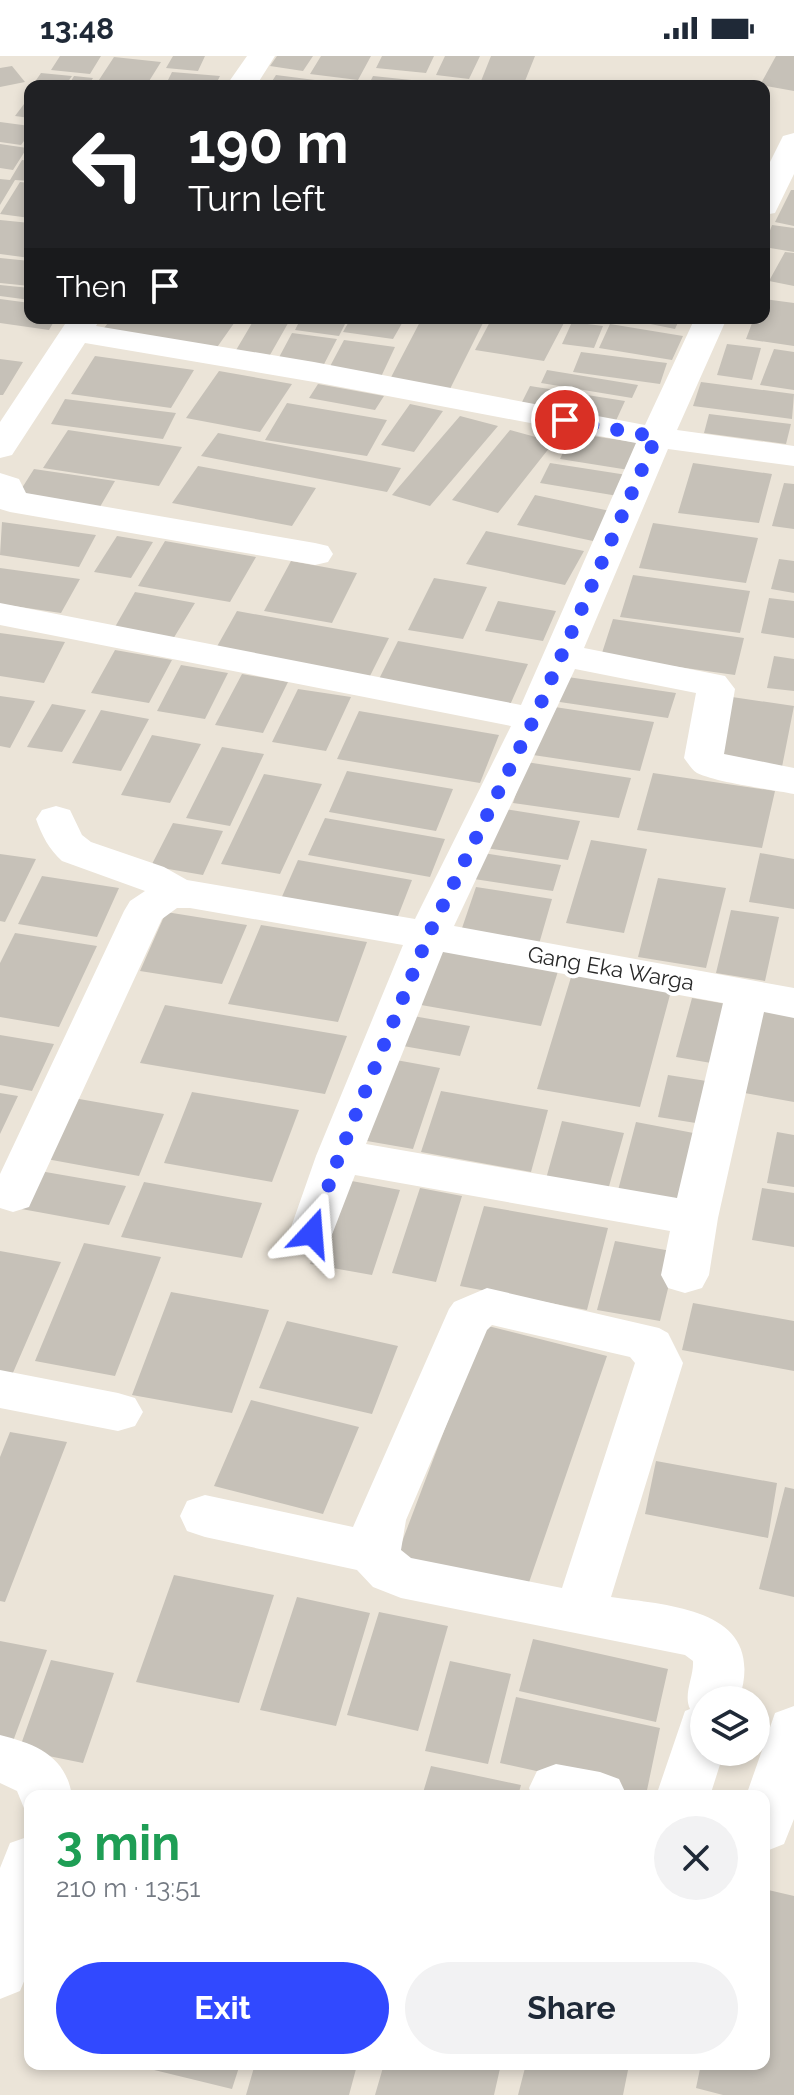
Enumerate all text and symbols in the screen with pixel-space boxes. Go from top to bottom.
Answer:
text: 13:48 [40,11,114,46]
text: 190 m [188,110,349,176]
icon: left [56,112,160,216]
text: Turn left [188,177,326,219]
icon: arrive [143,264,187,308]
text: Then [56,269,127,304]
pin [531,386,599,454]
icon: arrive [543,398,587,442]
street label: Gang Eka Warga [526,941,696,995]
position arrow [270,1191,354,1275]
map controls [690,1686,770,1766]
button: layers [690,1686,770,1766]
text: 3 min [56,1815,180,1871]
button: close [654,1816,738,1900]
text: 210 m · 13:51 [56,1873,200,1903]
button: Exit [56,1962,389,2054]
button: Share [405,1962,738,2054]

